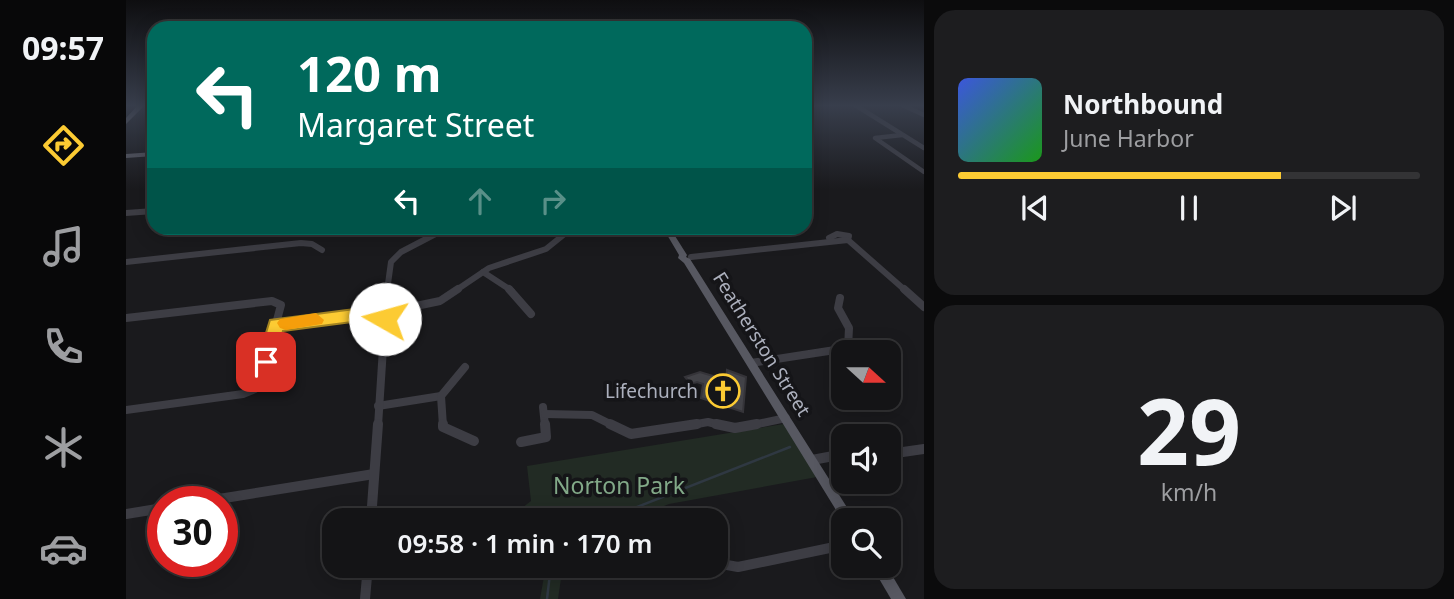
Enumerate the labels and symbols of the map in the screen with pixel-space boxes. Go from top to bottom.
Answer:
street label: Featherston Street [707,267,817,421]
position arrow [348,282,422,356]
pin [236,332,296,392]
north arrow [831,340,901,410]
church icon: Lifechurch [704,372,742,410]
place label: Lifechurch [605,378,698,404]
park label: Norton Park [553,469,686,501]
speed limit sign: 30 [147,486,238,577]

